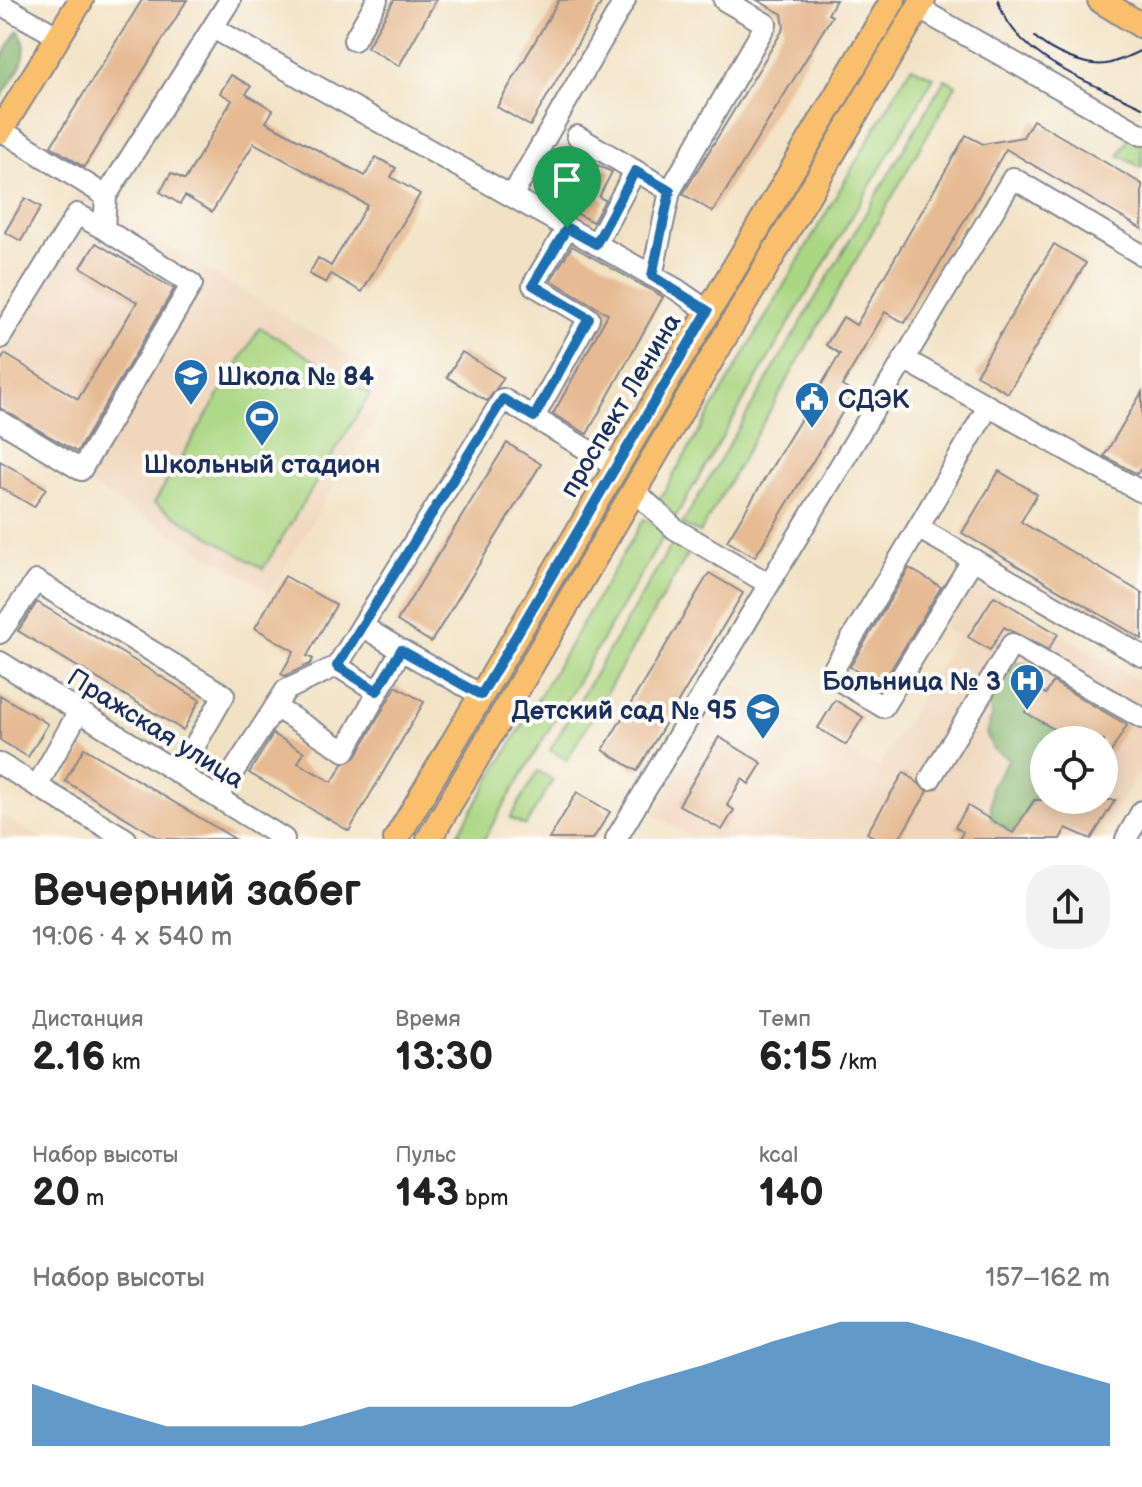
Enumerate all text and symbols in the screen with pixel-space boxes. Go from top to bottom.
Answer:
pin [533,146,601,228]
icon: arrive [545,158,589,202]
street label: проспект Ленина [554,308,688,503]
school or university icon: Школа № 84 [172,357,210,407]
place label: Школа № 84 [217,362,374,393]
public building icon: СДЭК [793,380,831,430]
place label: СДЭК [838,385,910,416]
sports icon: Школьный стадион [243,398,281,448]
place label: Школьный стадион [143,450,381,481]
hospital icon: Больница № 3 [1008,662,1046,712]
street label: Пражская улица [61,663,249,796]
place label: Больница № 3 [822,667,1001,698]
school or university icon: Детский сад № 95 [744,691,782,741]
place label: Детский сад № 95 [511,696,737,727]
map controls [1030,726,1118,814]
button: locate [1030,726,1118,814]
text: Вечерний забег [32,865,361,918]
button: share [1026,865,1110,949]
text: 19:06 · 4 × 540 m [32,922,232,953]
text: Дистанция [32,1006,143,1033]
text: Время [395,1006,461,1033]
text: Темп [759,1006,811,1033]
text: 2.16 [32,1033,106,1081]
text: 13:30 [395,1033,493,1081]
text: 6:15 [759,1033,832,1081]
text: km [106,1049,141,1076]
text: /km [832,1049,877,1076]
text: Набор высоты [32,1142,178,1169]
text: Пульс [395,1142,456,1169]
text: kcal [759,1142,798,1169]
text: 20 [32,1169,80,1217]
text: 143 [395,1169,459,1217]
text: 140 [759,1169,824,1217]
text: m [80,1185,104,1212]
text: bpm [459,1185,508,1212]
text: Набор высоты [32,1263,205,1294]
text: 157–162 m [985,1263,1110,1294]

